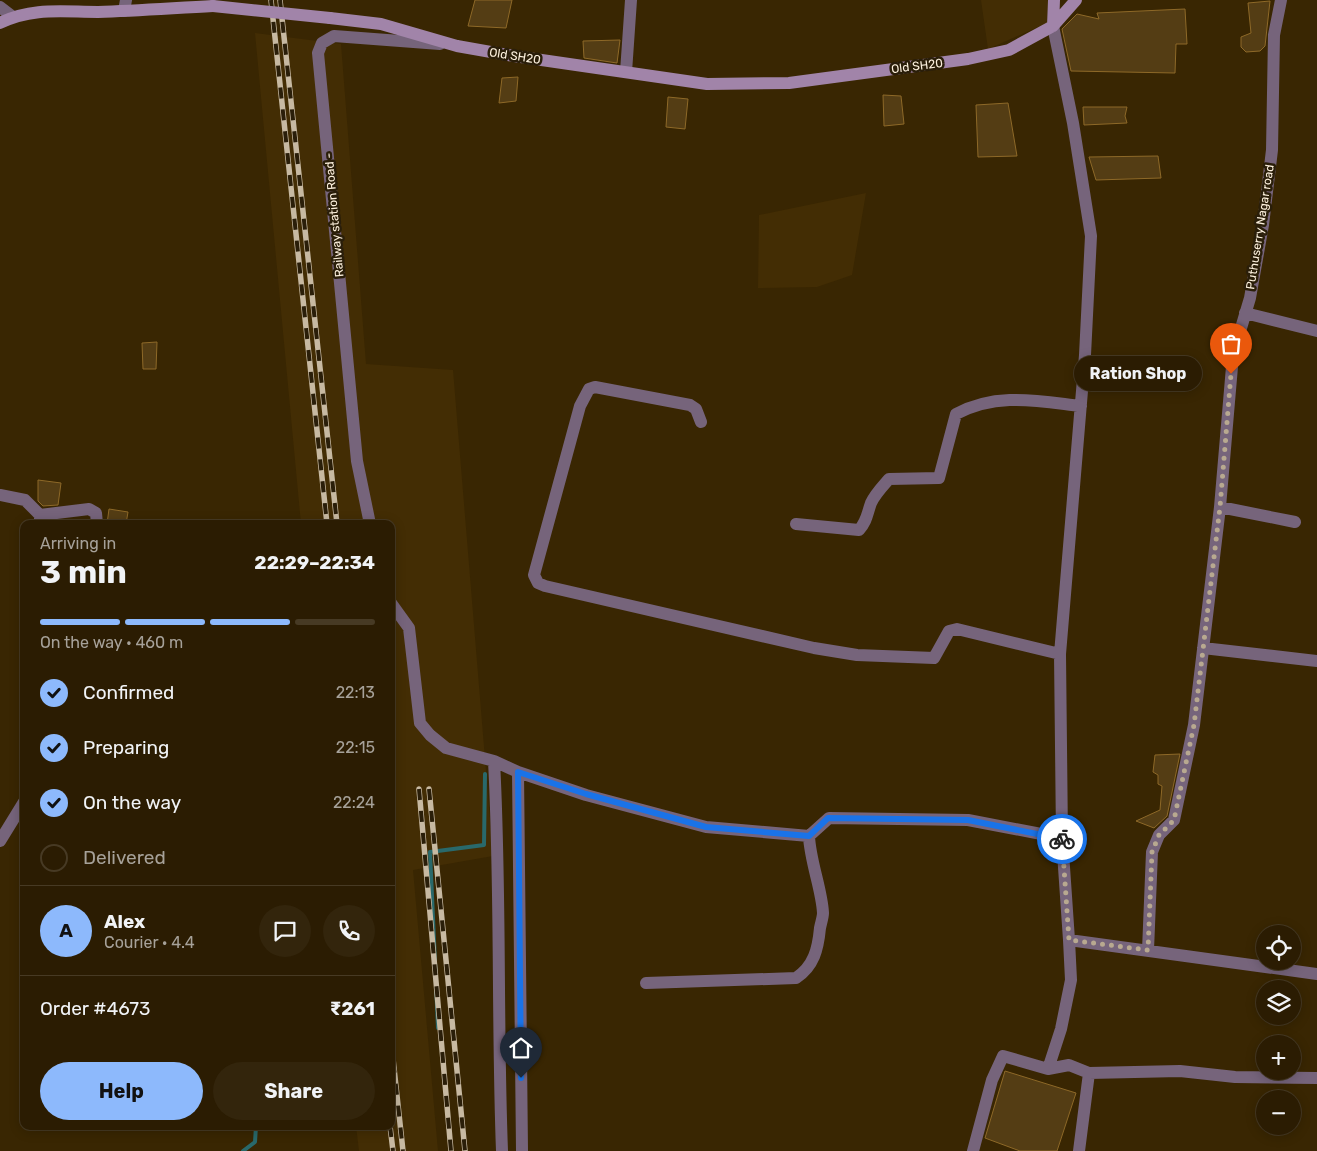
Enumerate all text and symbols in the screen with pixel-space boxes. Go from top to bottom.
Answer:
street label: Old SH20 [488,45,542,67]
street label: Old SH20 [890,56,944,76]
street label: Railway station Road - [322,152,346,278]
street label: Puthuserry Nagar road [1243,163,1277,291]
pin [1210,323,1252,374]
icon: bag [1217,330,1245,358]
callout: Ration Shop [1074,356,1201,392]
text: Ration Shop [1090,364,1186,383]
text: Arriving in [40,534,116,553]
text: 22:29–22:34 [254,551,375,574]
text: 3 min [40,553,127,591]
text: On the way · 460 m [40,633,183,652]
icon: check [40,679,68,707]
text: Confirmed [83,681,174,704]
text: 22:13 [336,683,375,702]
icon: check [40,734,68,762]
text: Preparing [83,736,169,759]
text: 22:15 [336,738,375,757]
icon: check [40,789,68,817]
text: On the way [83,791,181,814]
text: 22:24 [333,793,375,812]
courier [1037,814,1087,864]
icon: bike [1048,825,1076,853]
text: Delivered [83,846,166,869]
button: chat [259,905,311,957]
button: phone [323,905,375,957]
text: Alex [104,910,145,933]
text: A [59,919,73,942]
map controls [1256,925,1301,1135]
button: locate [1256,925,1301,970]
text: Courier · 4.4 [104,933,195,952]
button: layers [1256,980,1301,1025]
text: Order #4673 [40,997,150,1020]
text: ₹261 [330,997,375,1020]
pin [500,1027,542,1078]
icon: home [507,1034,535,1062]
button: + [1256,1035,1301,1080]
button: Help [40,1062,203,1120]
button: Share [213,1062,375,1120]
button: − [1256,1090,1301,1135]

